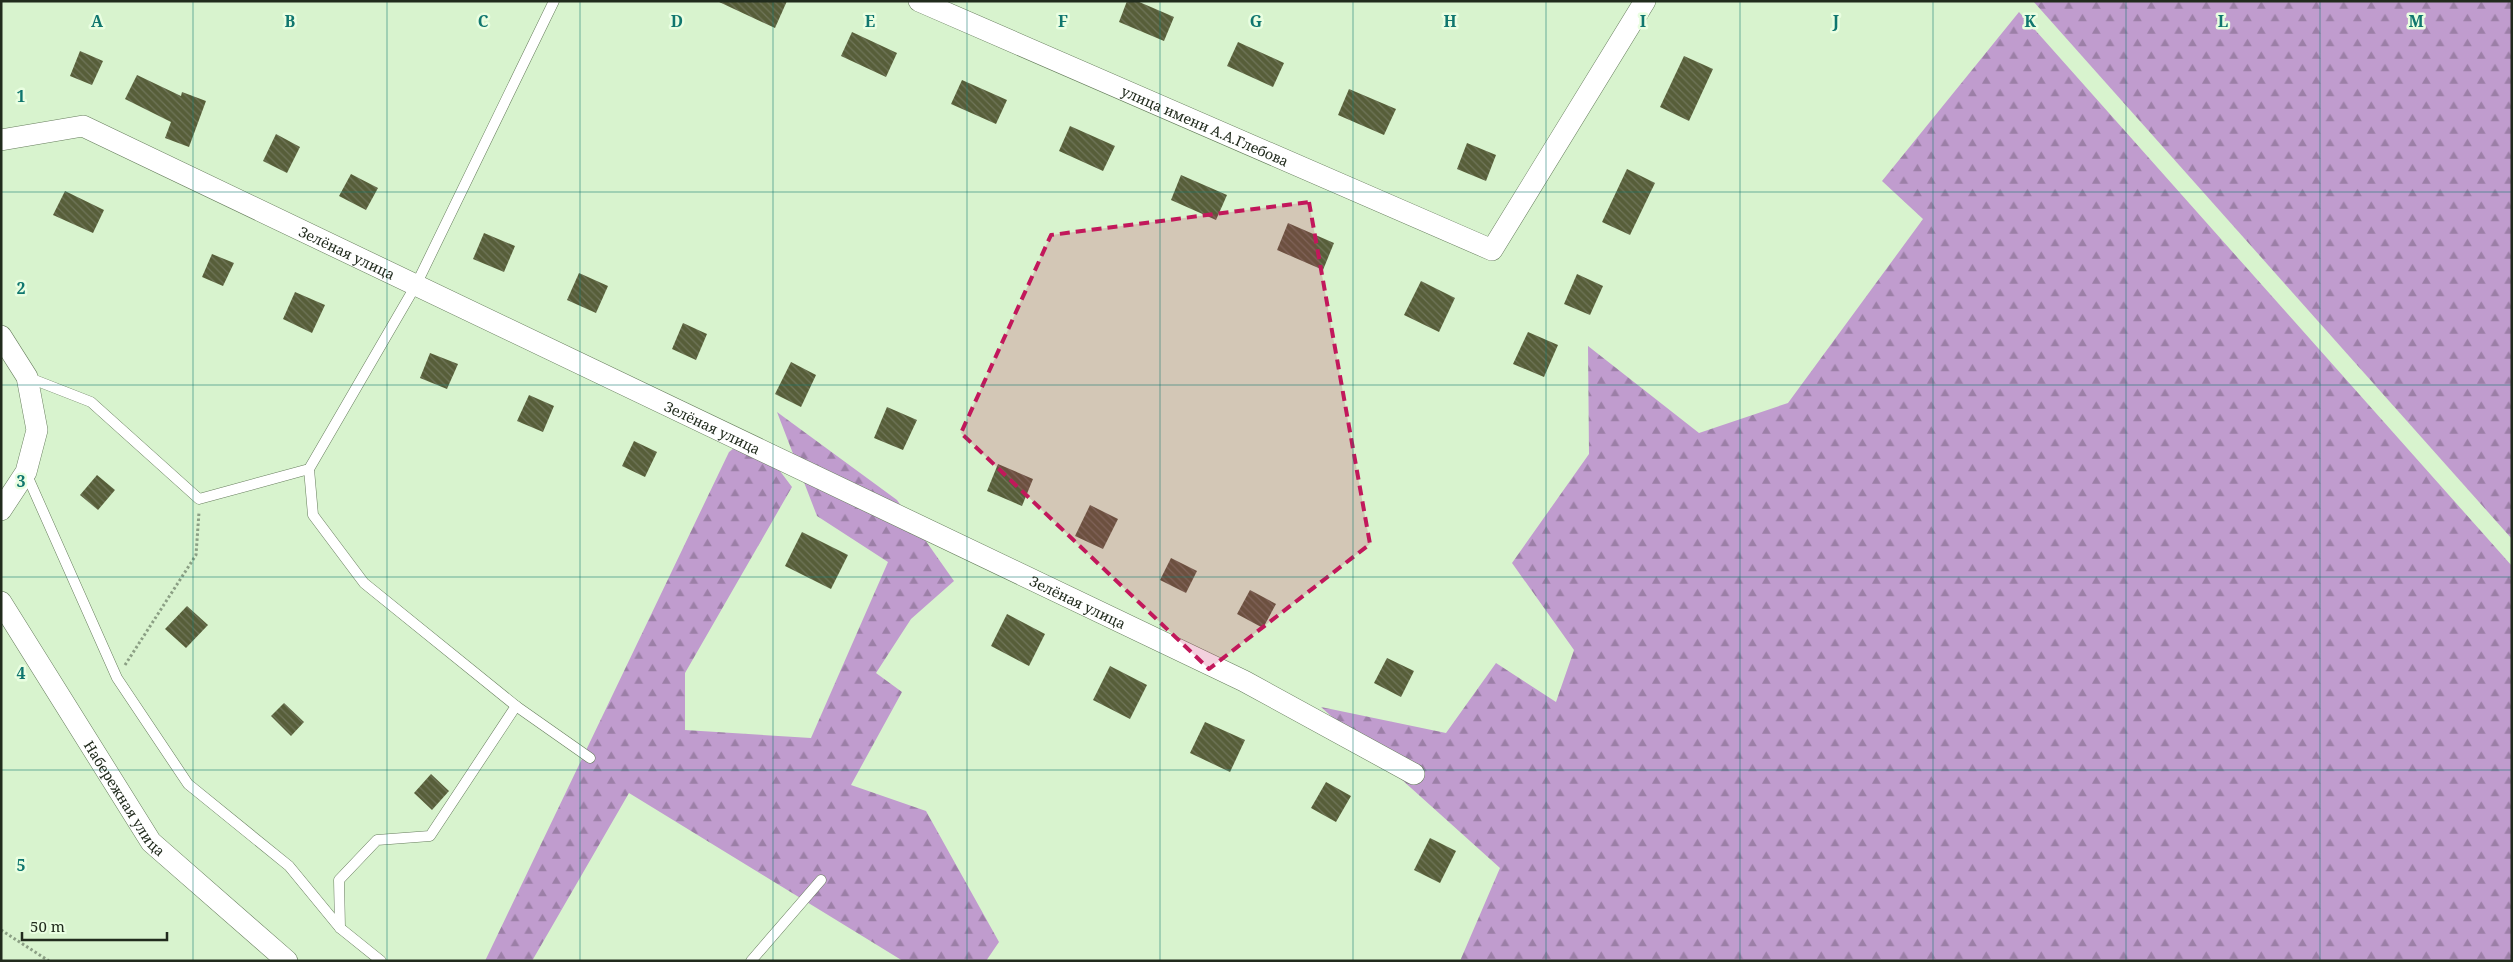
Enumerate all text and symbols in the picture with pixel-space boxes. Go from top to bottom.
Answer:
text: A [91,10,104,32]
text: B [285,10,296,32]
text: C [478,10,489,32]
text: D [671,10,683,32]
text: E [865,10,875,32]
text: F [1058,10,1068,32]
text: G [1250,10,1262,32]
text: H [1443,10,1457,32]
text: I [1640,10,1646,32]
text: J [1832,10,1840,32]
text: K [2024,10,2036,32]
text: L [2218,10,2228,32]
text: M [2408,10,2424,32]
street label: улица имени А.А.Глебова [1119,81,1292,170]
text: 1 [16,85,26,107]
street label: Зелёная улица [296,221,398,283]
text: 2 [16,277,26,299]
street label: Зелёная улица [661,396,764,458]
text: 3 [16,470,26,492]
street label: Зелёная улица [1027,571,1129,633]
text: 4 [16,662,26,684]
street label: Набережная улица [80,737,170,860]
text: 5 [16,854,26,876]
scale bar [22,910,168,942]
text: 50 m [30,916,65,936]

